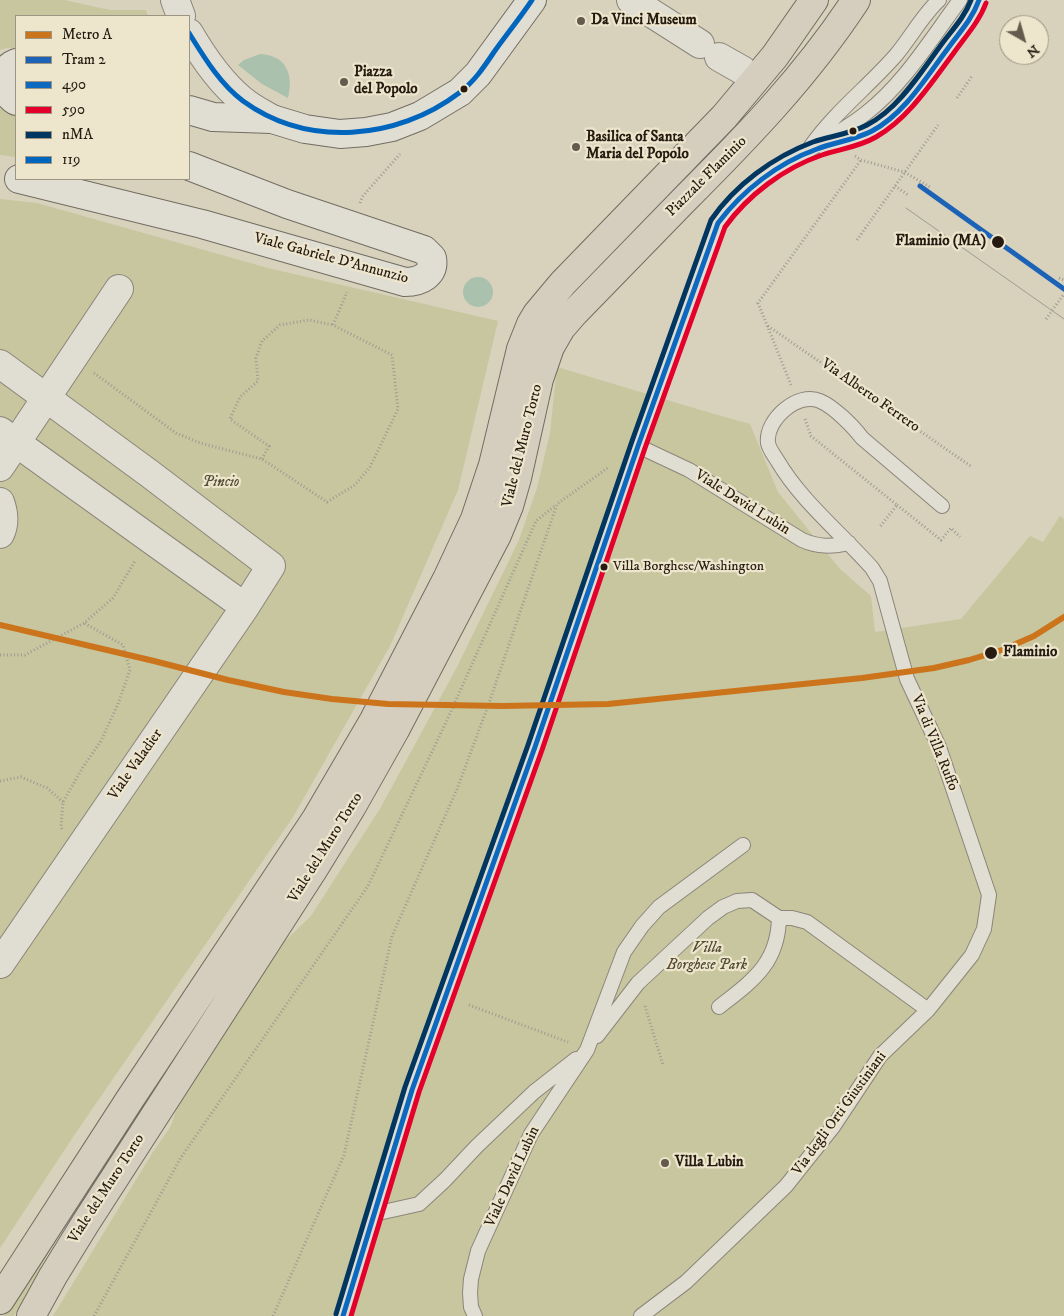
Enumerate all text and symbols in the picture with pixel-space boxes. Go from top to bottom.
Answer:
place label: Da Vinci Museum [591,12,697,30]
legend [15,15,190,180]
marker: Da Vinci Museum [575,15,587,27]
north arrow [999,15,1049,65]
text: Metro A [62,25,112,44]
text: N [1023,40,1043,62]
text: Tram 2 [62,50,106,69]
place label: Piazza del Popolo [354,64,418,99]
text: 490 [62,75,86,94]
marker: Piazza del Popolo [338,76,350,88]
unlabelled marker [459,84,469,94]
text: 590 [62,100,85,119]
text: nMA [62,125,93,144]
unlabelled marker [848,126,858,136]
place label: Basilica of Santa Maria del Popolo [586,129,689,164]
street label: Piazzale Flaminio [663,133,751,221]
marker: Basilica of Santa Maria del Popolo [570,141,582,153]
text: 119 [62,150,80,169]
street label: Viale Gabriele D'Annunzio [252,230,410,288]
place label: Flaminio (MA) [895,233,986,251]
marker: Flaminio (MA) [990,234,1006,250]
street label: Via Alberto Ferrero [817,355,923,437]
street label: Viale del Muro Torto [499,382,547,510]
street label: Viale David Lubin [691,466,793,540]
park label: Pincio [203,474,239,492]
place label: Villa Borghese/Washington [613,559,764,575]
marker: Villa Borghese/Washington [599,562,609,572]
place label: Flaminio [1003,644,1057,662]
marker: Flaminio [983,645,999,661]
street label: Via di Villa Ruffo [907,692,961,794]
street label: Viale Valadier [105,726,167,804]
street label: Viale del Muro Torto [285,790,367,906]
park label: Villa Borghese Park [667,940,747,975]
street label: Via degli Orti Giustiniani [789,1049,891,1179]
street label: Viale David Lubin [482,1124,544,1230]
street label: Viale del Muro Torto [65,1131,149,1247]
place label: Villa Lubin [675,1154,744,1172]
marker: Villa Lubin [659,1157,671,1169]

